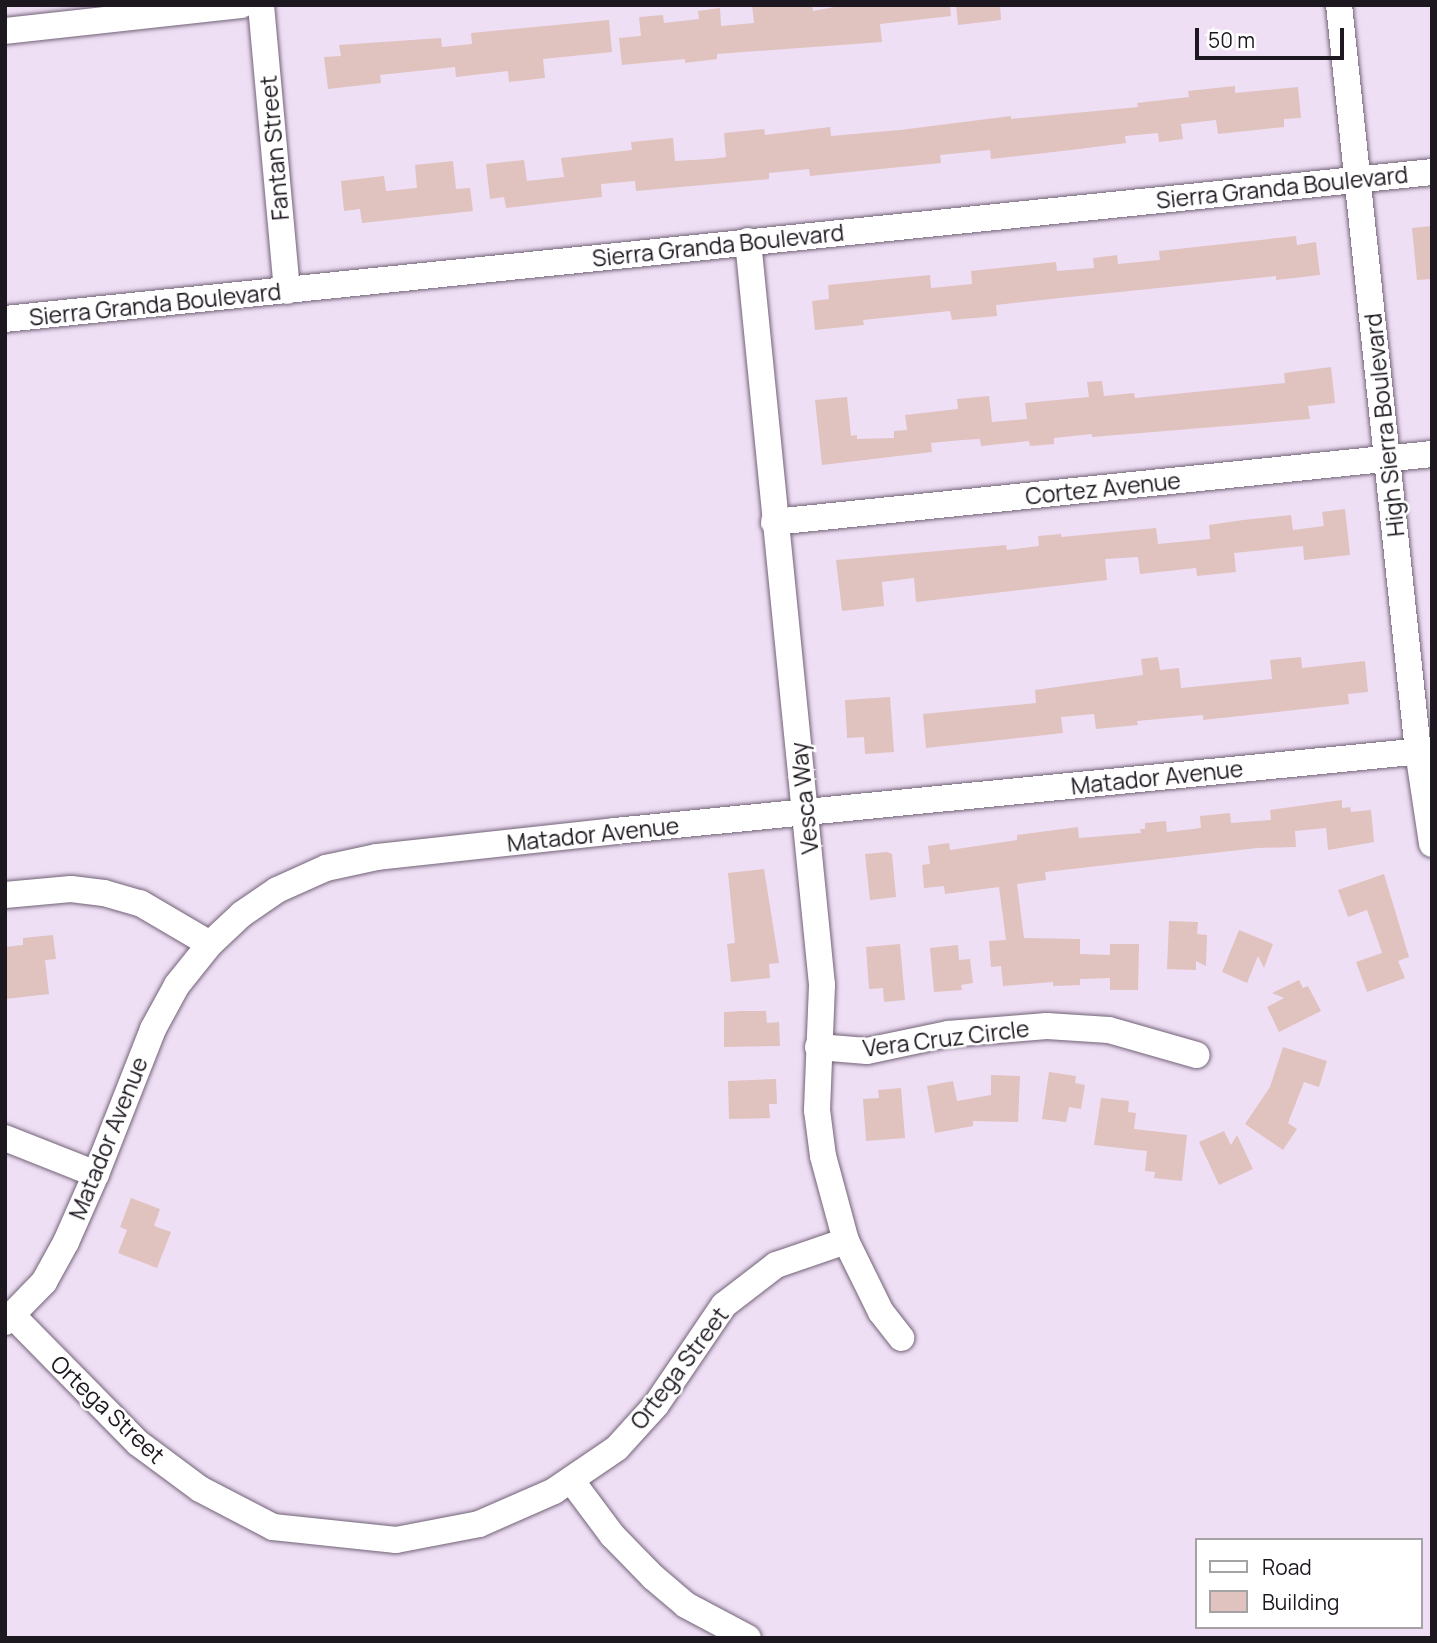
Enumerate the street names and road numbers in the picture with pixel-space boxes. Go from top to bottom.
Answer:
street label: Fantan Street [254,74,294,222]
street label: Sierra Granda Boulevard [1155,160,1409,214]
street label: Sierra Granda Boulevard [591,218,845,272]
street label: Sierra Granda Boulevard [28,277,282,331]
street label: High Sierra Boulevard [1359,312,1409,538]
street label: Cortez Avenue [1024,466,1182,510]
street label: Vesca Way [784,740,824,856]
street label: Matador Avenue [1070,754,1244,800]
street label: Matador Avenue [506,811,680,857]
street label: Vera Cruz Circle [861,1014,1031,1062]
street label: Matador Avenue [63,1053,153,1223]
street label: Ortega Street [624,1302,734,1434]
street label: Ortega Street [45,1349,171,1469]

